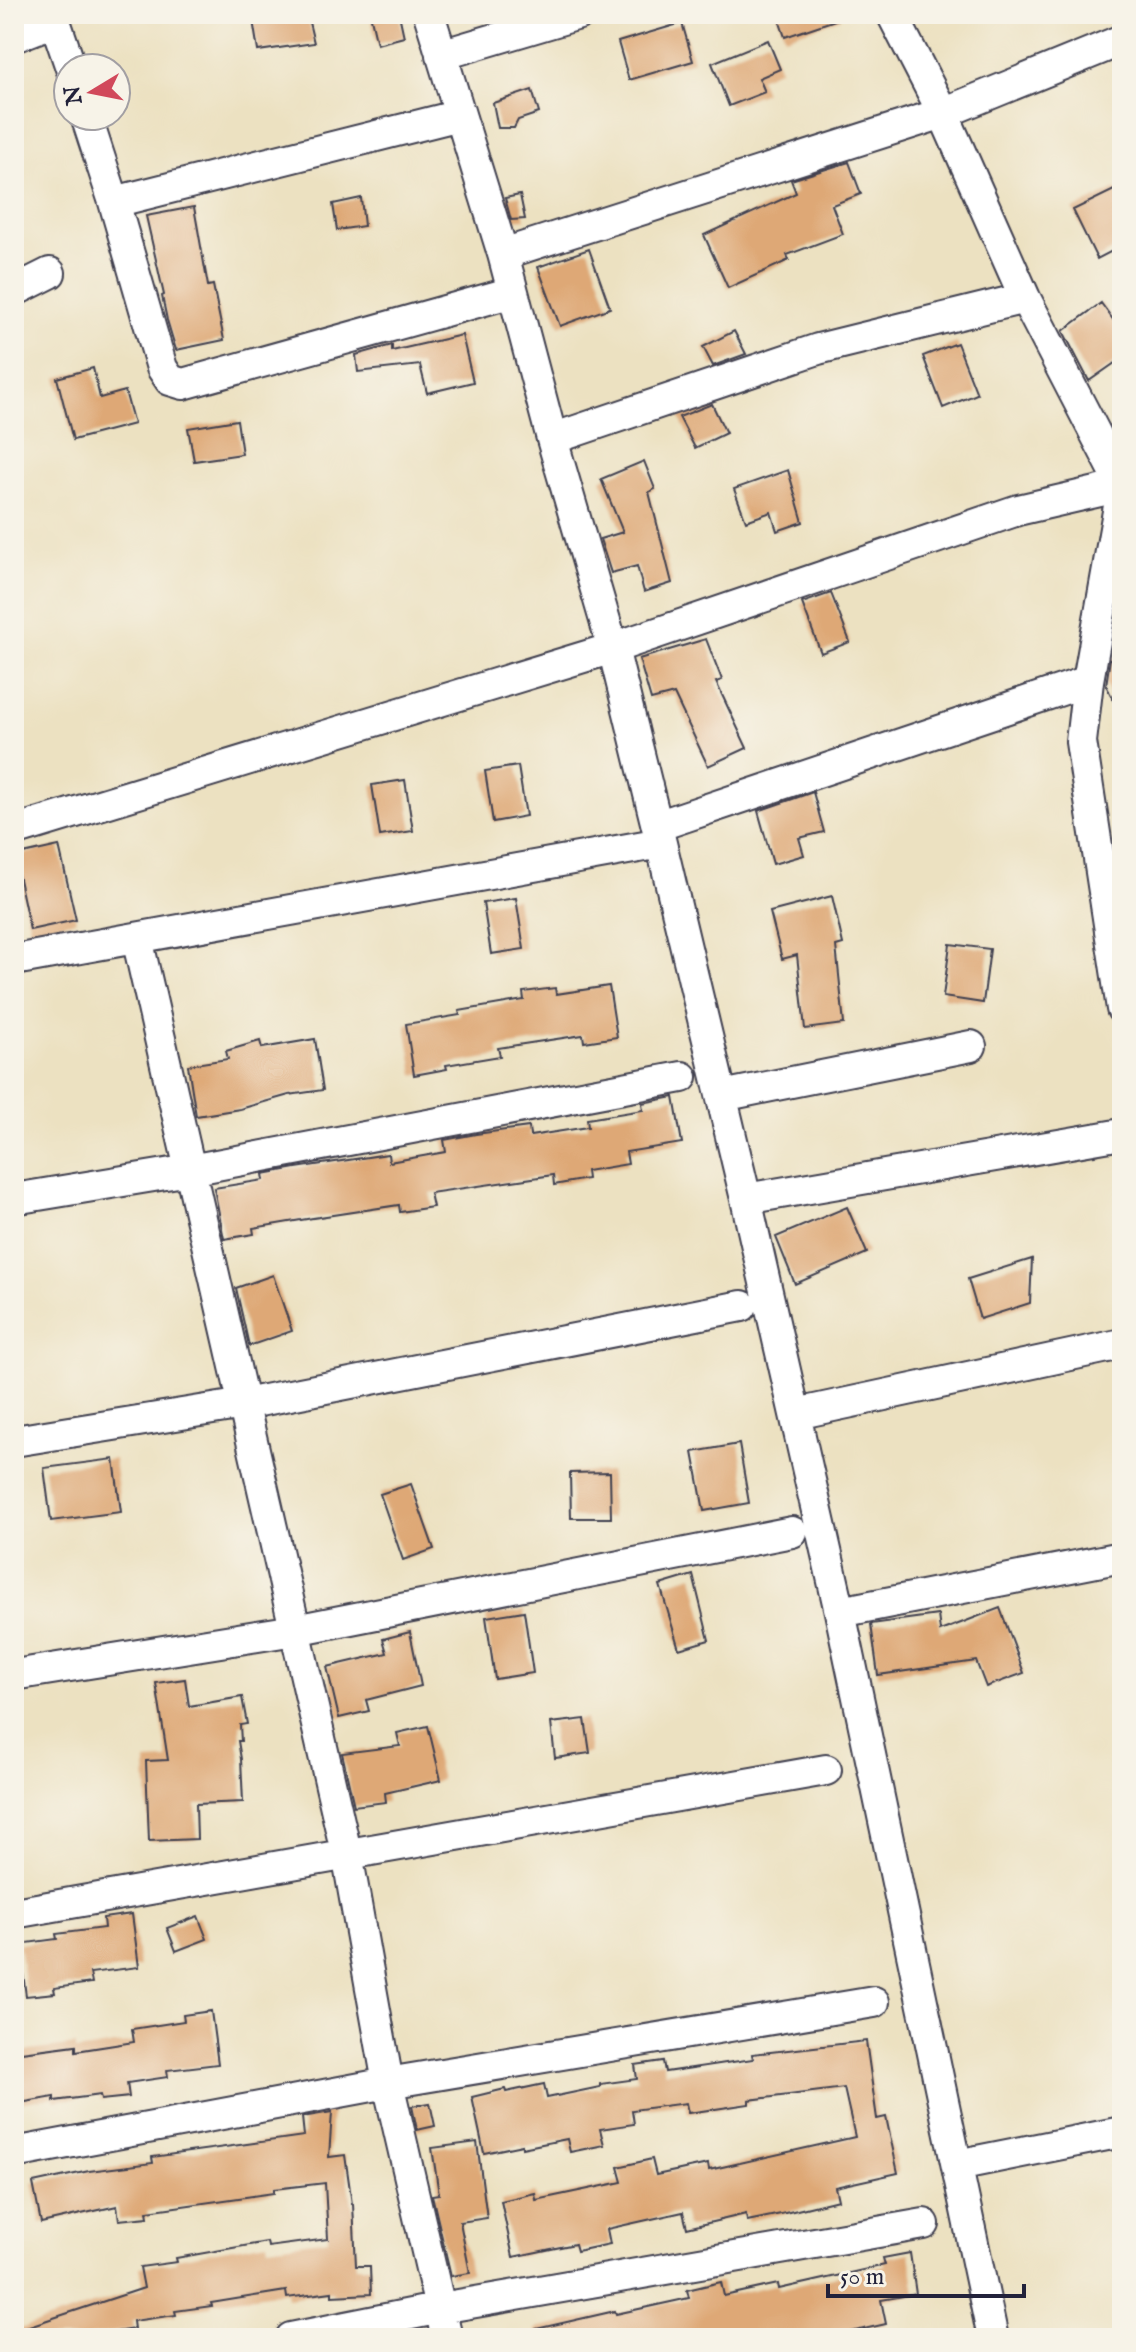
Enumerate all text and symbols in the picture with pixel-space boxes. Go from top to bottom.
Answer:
north arrow [52,52,132,132]
text: N [59,83,90,108]
scale bar [828,2248,1024,2298]
text: 50 m [840,2262,884,2293]

